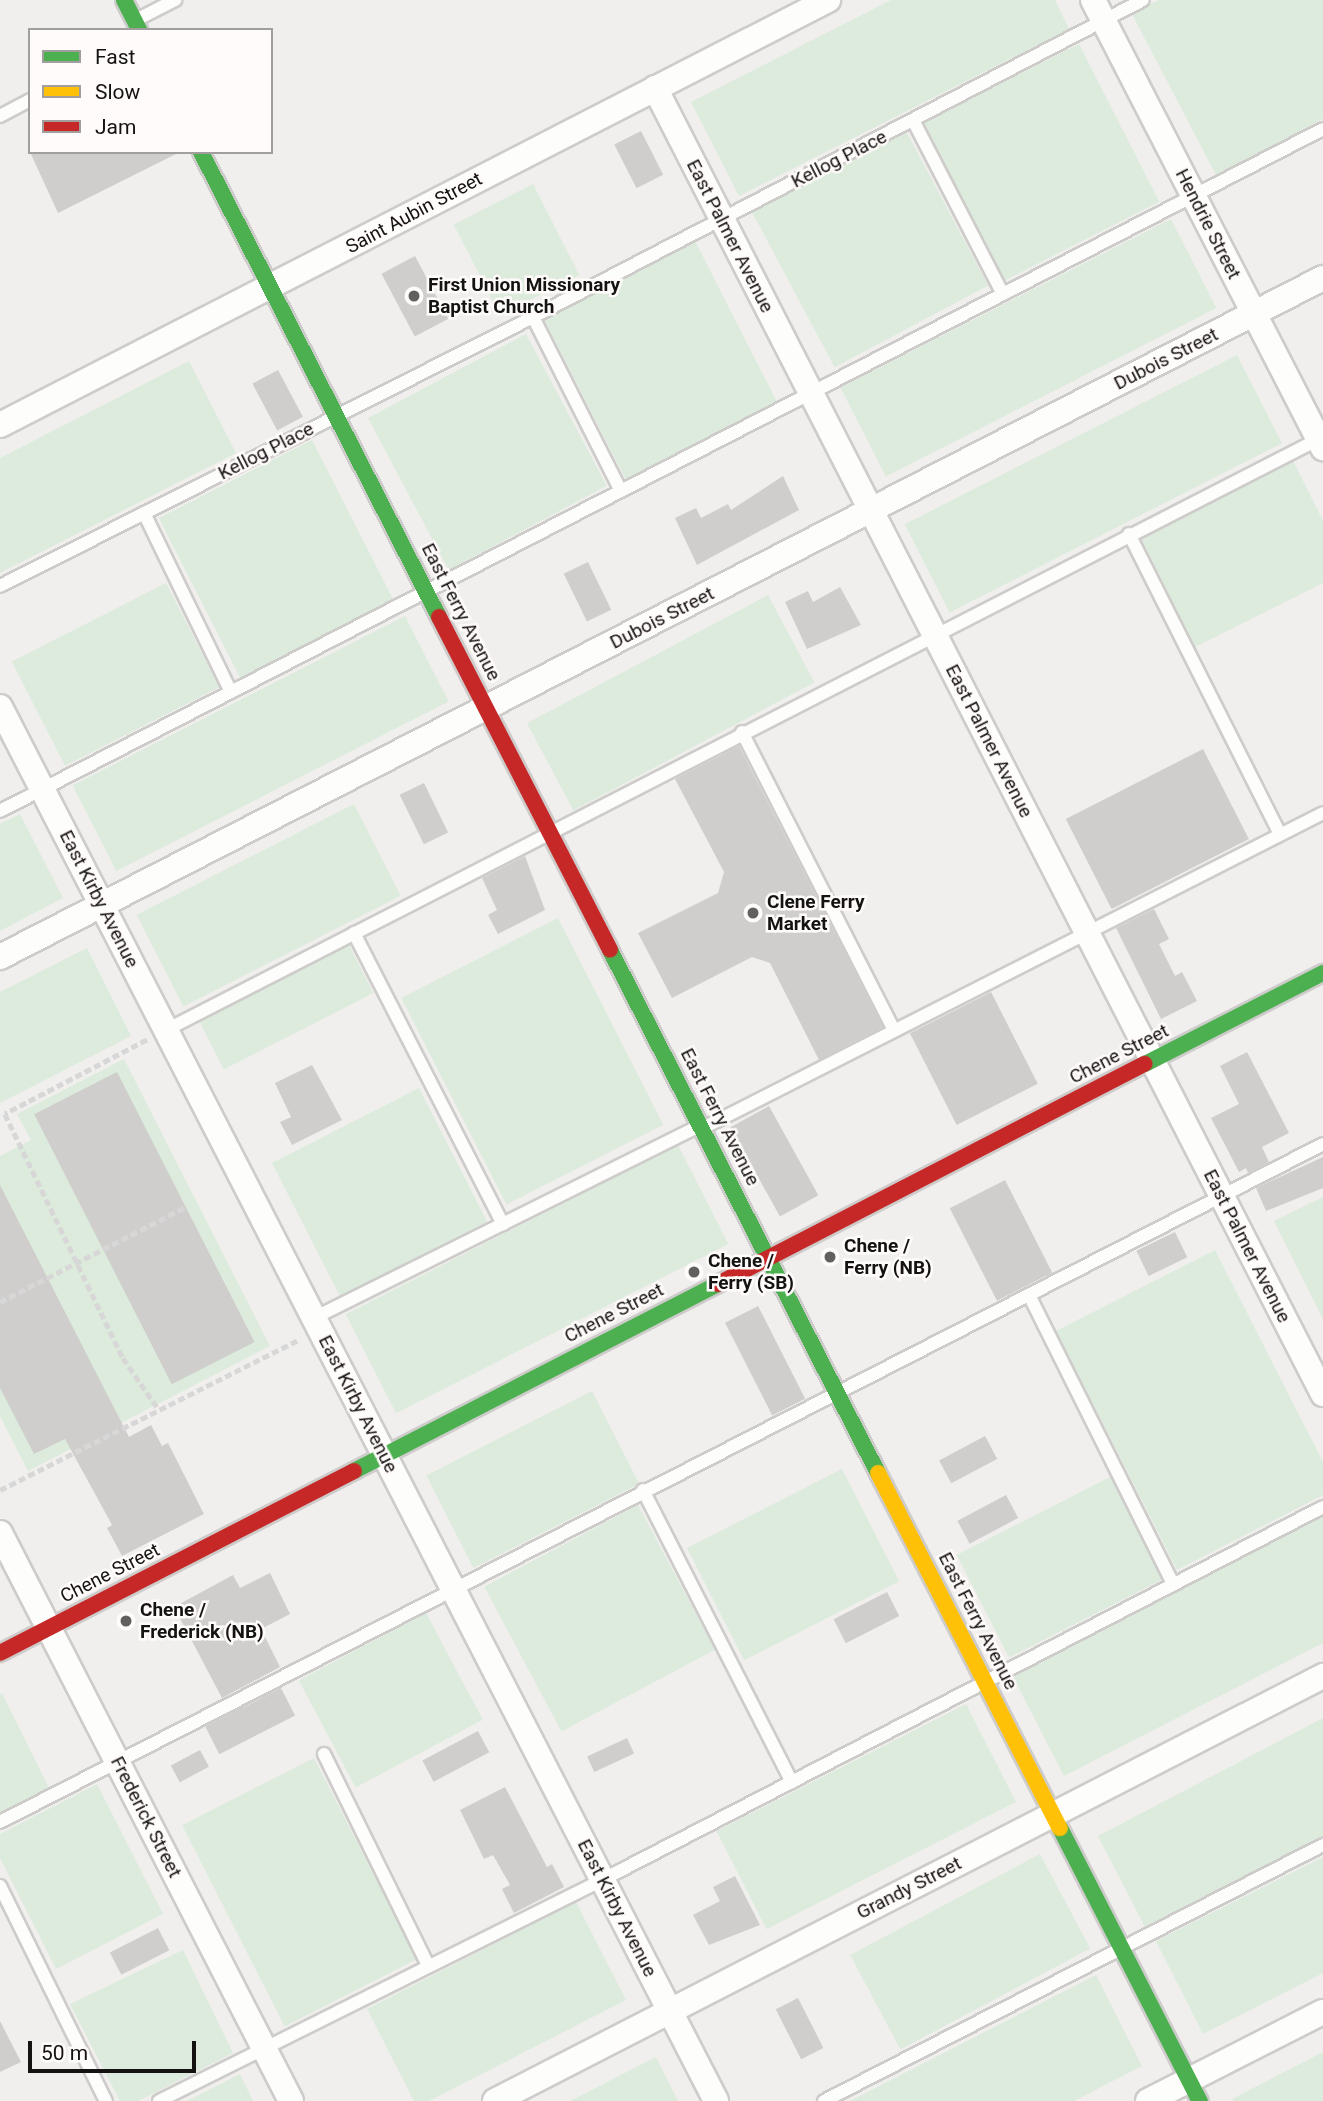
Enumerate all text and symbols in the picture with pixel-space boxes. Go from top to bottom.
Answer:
legend [28,28,273,154]
text: Fast [95,45,135,69]
text: Slow [95,80,140,104]
text: Jam [95,115,136,139]
street label: Kellog Place [787,125,891,193]
street label: East Palmer Avenue [682,156,778,316]
street label: Hendrie Street [1170,165,1246,283]
street label: Saint Aubin Street [342,167,486,259]
place label: First Union Missionary Baptist Church [428,274,620,318]
marker: First Union Missionary Baptist Church [406,288,422,304]
street label: Dubois Street [1110,323,1222,395]
street label: Kellog Place [214,417,318,485]
street label: East Ferry Avenue [417,539,505,685]
street label: Dubois Street [606,582,718,654]
street label: East Palmer Avenue [941,661,1037,821]
street label: East Kirby Avenue [55,826,143,972]
place label: Clene Ferry Market [767,891,864,935]
marker: Clene Ferry Market [745,905,761,921]
street label: Chene Street [1066,1019,1172,1089]
street label: East Ferry Avenue [676,1044,764,1190]
street label: East Palmer Avenue [1199,1166,1295,1326]
place label: Chene / Ferry (NB) [844,1235,932,1279]
marker: Chene / Ferry (NB) [822,1249,838,1265]
place label: Chene / Ferry (SB) [708,1250,794,1294]
marker: Chene / Ferry (SB) [686,1264,702,1280]
street label: Chene Street [561,1278,667,1348]
street label: East Kirby Avenue [314,1331,402,1477]
street label: Chene Street [57,1538,163,1608]
street label: East Ferry Avenue [934,1548,1022,1694]
place label: Chene / Frederick (NB) [140,1599,264,1643]
marker: Chene / Frederick (NB) [118,1613,134,1629]
street label: Frederick Street [106,1753,186,1881]
street label: East Kirby Avenue [573,1835,661,1981]
street label: Grandy Street [853,1852,965,1924]
scale bar [32,2028,200,2072]
text: 50 m [41,2041,88,2065]

